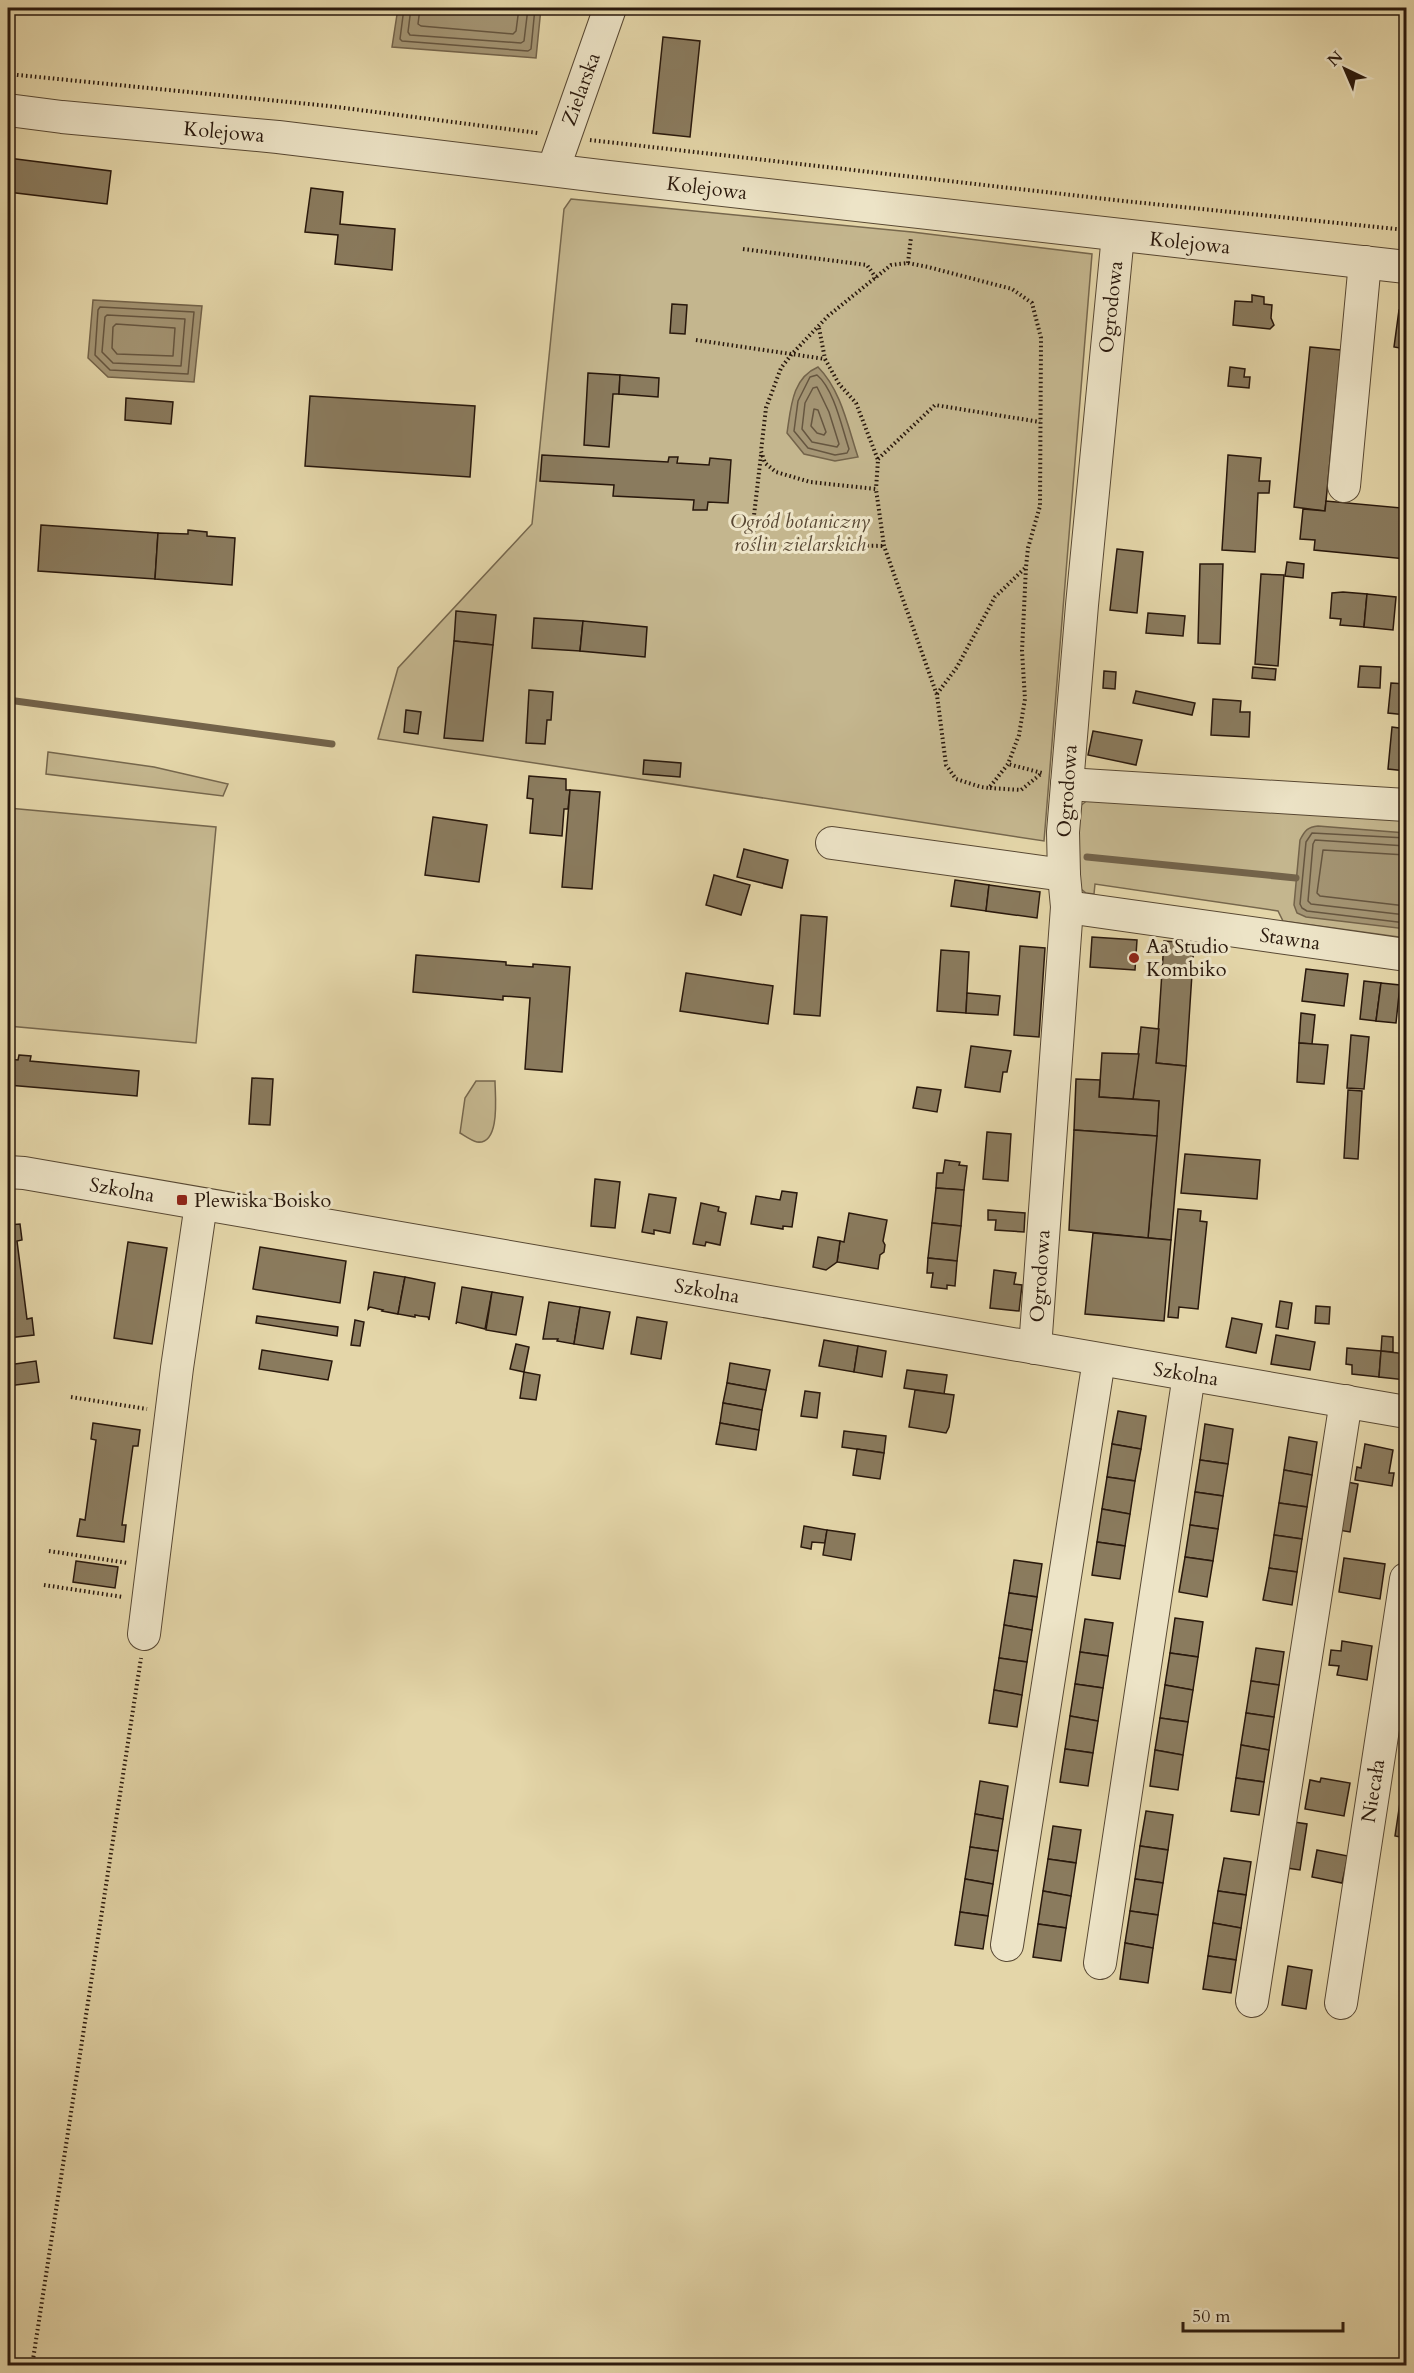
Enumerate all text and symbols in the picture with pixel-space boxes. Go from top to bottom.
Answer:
north arrow [1315,39,1375,99]
text: N [1323,46,1348,72]
street label: Zielarska [555,48,607,129]
street label: Kolejowa [182,115,266,149]
street label: Kolejowa [665,170,749,206]
street label: Kolejowa [1148,225,1232,261]
street label: Ogrodowa [1093,259,1129,355]
park label: Ogród botaniczny roślin zielarskich [730,508,870,558]
street label: Ogrodowa [1050,743,1084,838]
street label: Stawna [1258,921,1322,957]
place label: Aa Studio Kombiko [1146,933,1229,983]
marker: Aa Studio Kombiko [1127,951,1141,965]
street label: Szkolna [87,1171,157,1209]
place label: Plewiska Boisko [194,1187,331,1214]
marker: Plewiska Boisko [175,1193,189,1207]
street label: Ogrodowa [1023,1228,1057,1323]
street label: Szkolna [672,1272,742,1310]
street label: Szkolna [1152,1356,1221,1393]
street label: Niecała [1355,1757,1391,1825]
scale bar [1183,2295,1344,2333]
text: 50 m [1192,2304,1231,2329]

